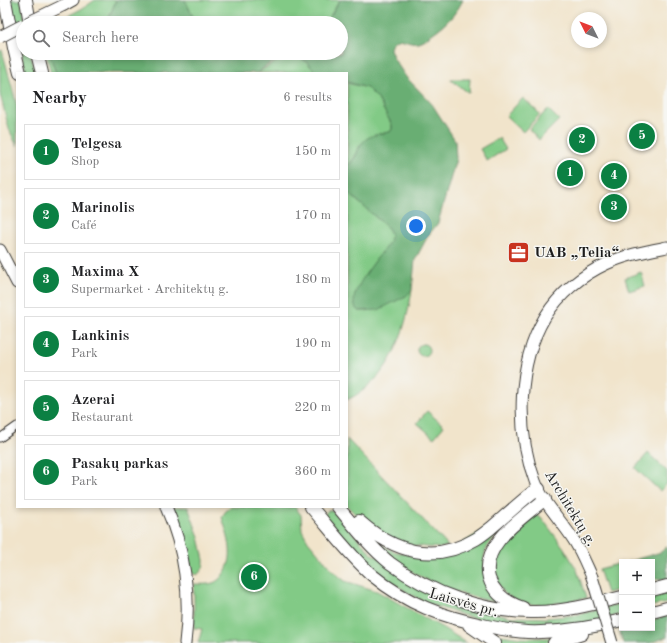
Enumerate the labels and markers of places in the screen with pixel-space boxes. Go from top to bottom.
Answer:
pin: 5 [629,121,655,151]
pin: 2 [569,125,595,155]
pin: 1 [557,158,583,188]
pin: 4 [601,161,627,191]
pin: 3 [601,192,627,222]
office icon: UAB „Telia“ [506,239,532,265]
place label: UAB „Telia“ [534,246,619,261]
pin: 6 [241,562,267,592]

